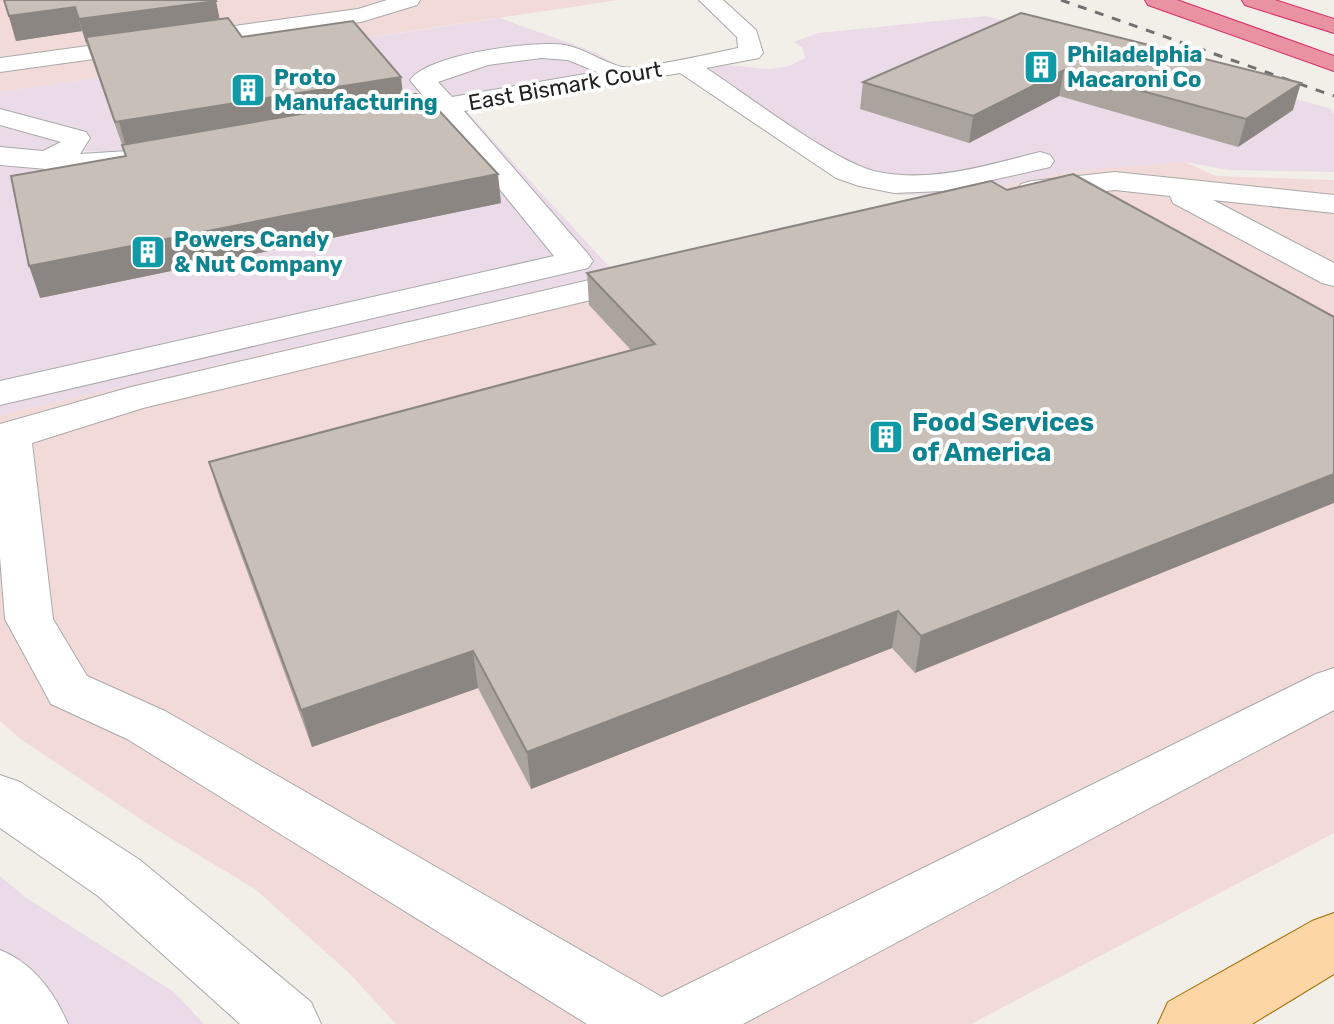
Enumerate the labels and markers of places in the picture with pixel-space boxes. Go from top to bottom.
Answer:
place label: Philadelphia Macaroni Co [1067,41,1202,93]
building icon: Philadelphia Macaroni Co [1022,48,1060,86]
place label: Proto Manufacturing [274,64,438,116]
building icon: Proto Manufacturing [229,71,267,109]
place label: Powers Candy & Nut Company [174,226,343,278]
building icon: Powers Candy & Nut Company [129,233,167,271]
place label: Food Services of America [912,407,1094,468]
building icon: Food Services of America [867,418,905,456]

